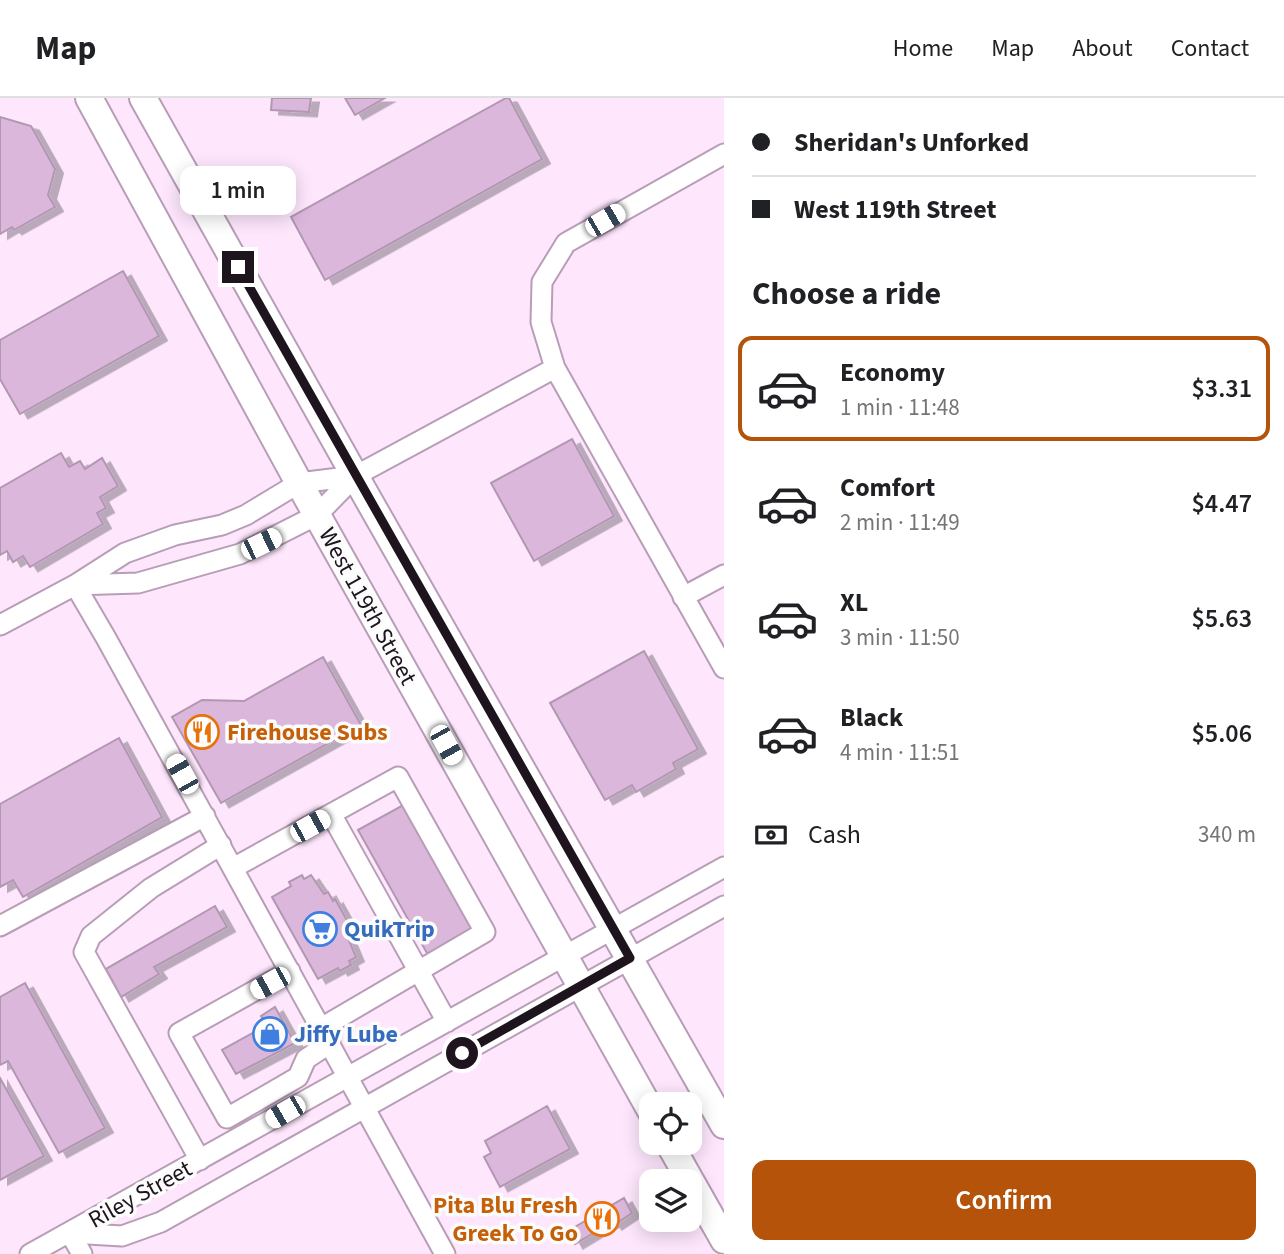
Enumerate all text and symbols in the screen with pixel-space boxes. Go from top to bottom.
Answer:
text: Map [35,25,96,72]
text: Home [893,31,953,66]
text: Map [991,31,1034,66]
text: About [1072,31,1133,66]
text: Contact [1171,31,1249,66]
text: Sheridan's Unforked [794,124,1029,161]
callout: 1 min [180,166,296,214]
text: 1 min [211,174,265,207]
text: West 119th Street [794,191,996,228]
car [582,200,629,240]
route end [222,251,254,283]
text: Choose a ride [752,271,941,317]
text: Economy [840,354,945,391]
icon: car [756,357,819,420]
text: $3.31 [1191,370,1252,407]
text: 1 min · 11:48 [840,391,960,424]
text: Comfort [840,469,935,506]
icon: car [756,472,819,535]
text: $4.47 [1191,485,1252,522]
text: 2 min · 11:49 [840,506,960,539]
street label: West 119th Street [310,521,425,691]
car [238,525,285,563]
text: XL [840,584,868,621]
icon: car [756,587,819,650]
text: $5.63 [1191,600,1252,637]
text: 3 min · 11:50 [840,621,960,654]
text: Black [840,699,903,736]
icon: car [756,702,819,765]
restaurant icon: Firehouse Subs [183,713,221,751]
place label: Firehouse Subs [227,715,388,750]
text: $5.06 [1191,715,1252,752]
car [427,722,466,768]
text: 4 min · 11:51 [840,736,960,769]
car [163,751,202,797]
car [287,807,334,845]
icon: cash [752,816,790,854]
text: Cash [808,816,861,853]
text: 340 m [1198,818,1256,851]
supermarket icon: QuikTrip [301,910,339,948]
place label: QuikTrip [344,912,435,947]
car [247,964,294,1002]
shop icon: Jiffy Lube [251,1015,289,1053]
place label: Jiffy Lube [294,1017,398,1052]
route start [446,1037,478,1069]
car [262,1092,309,1132]
map controls [639,1092,702,1232]
button: locate [639,1092,702,1155]
street label: Riley Street [82,1152,199,1237]
button: Confirm [752,1160,1256,1240]
button: layers [639,1169,702,1232]
place label: Pita Blu Fresh Greek To Go [433,1188,578,1251]
restaurant icon: Pita Blu Fresh Greek To Go [583,1200,621,1238]

